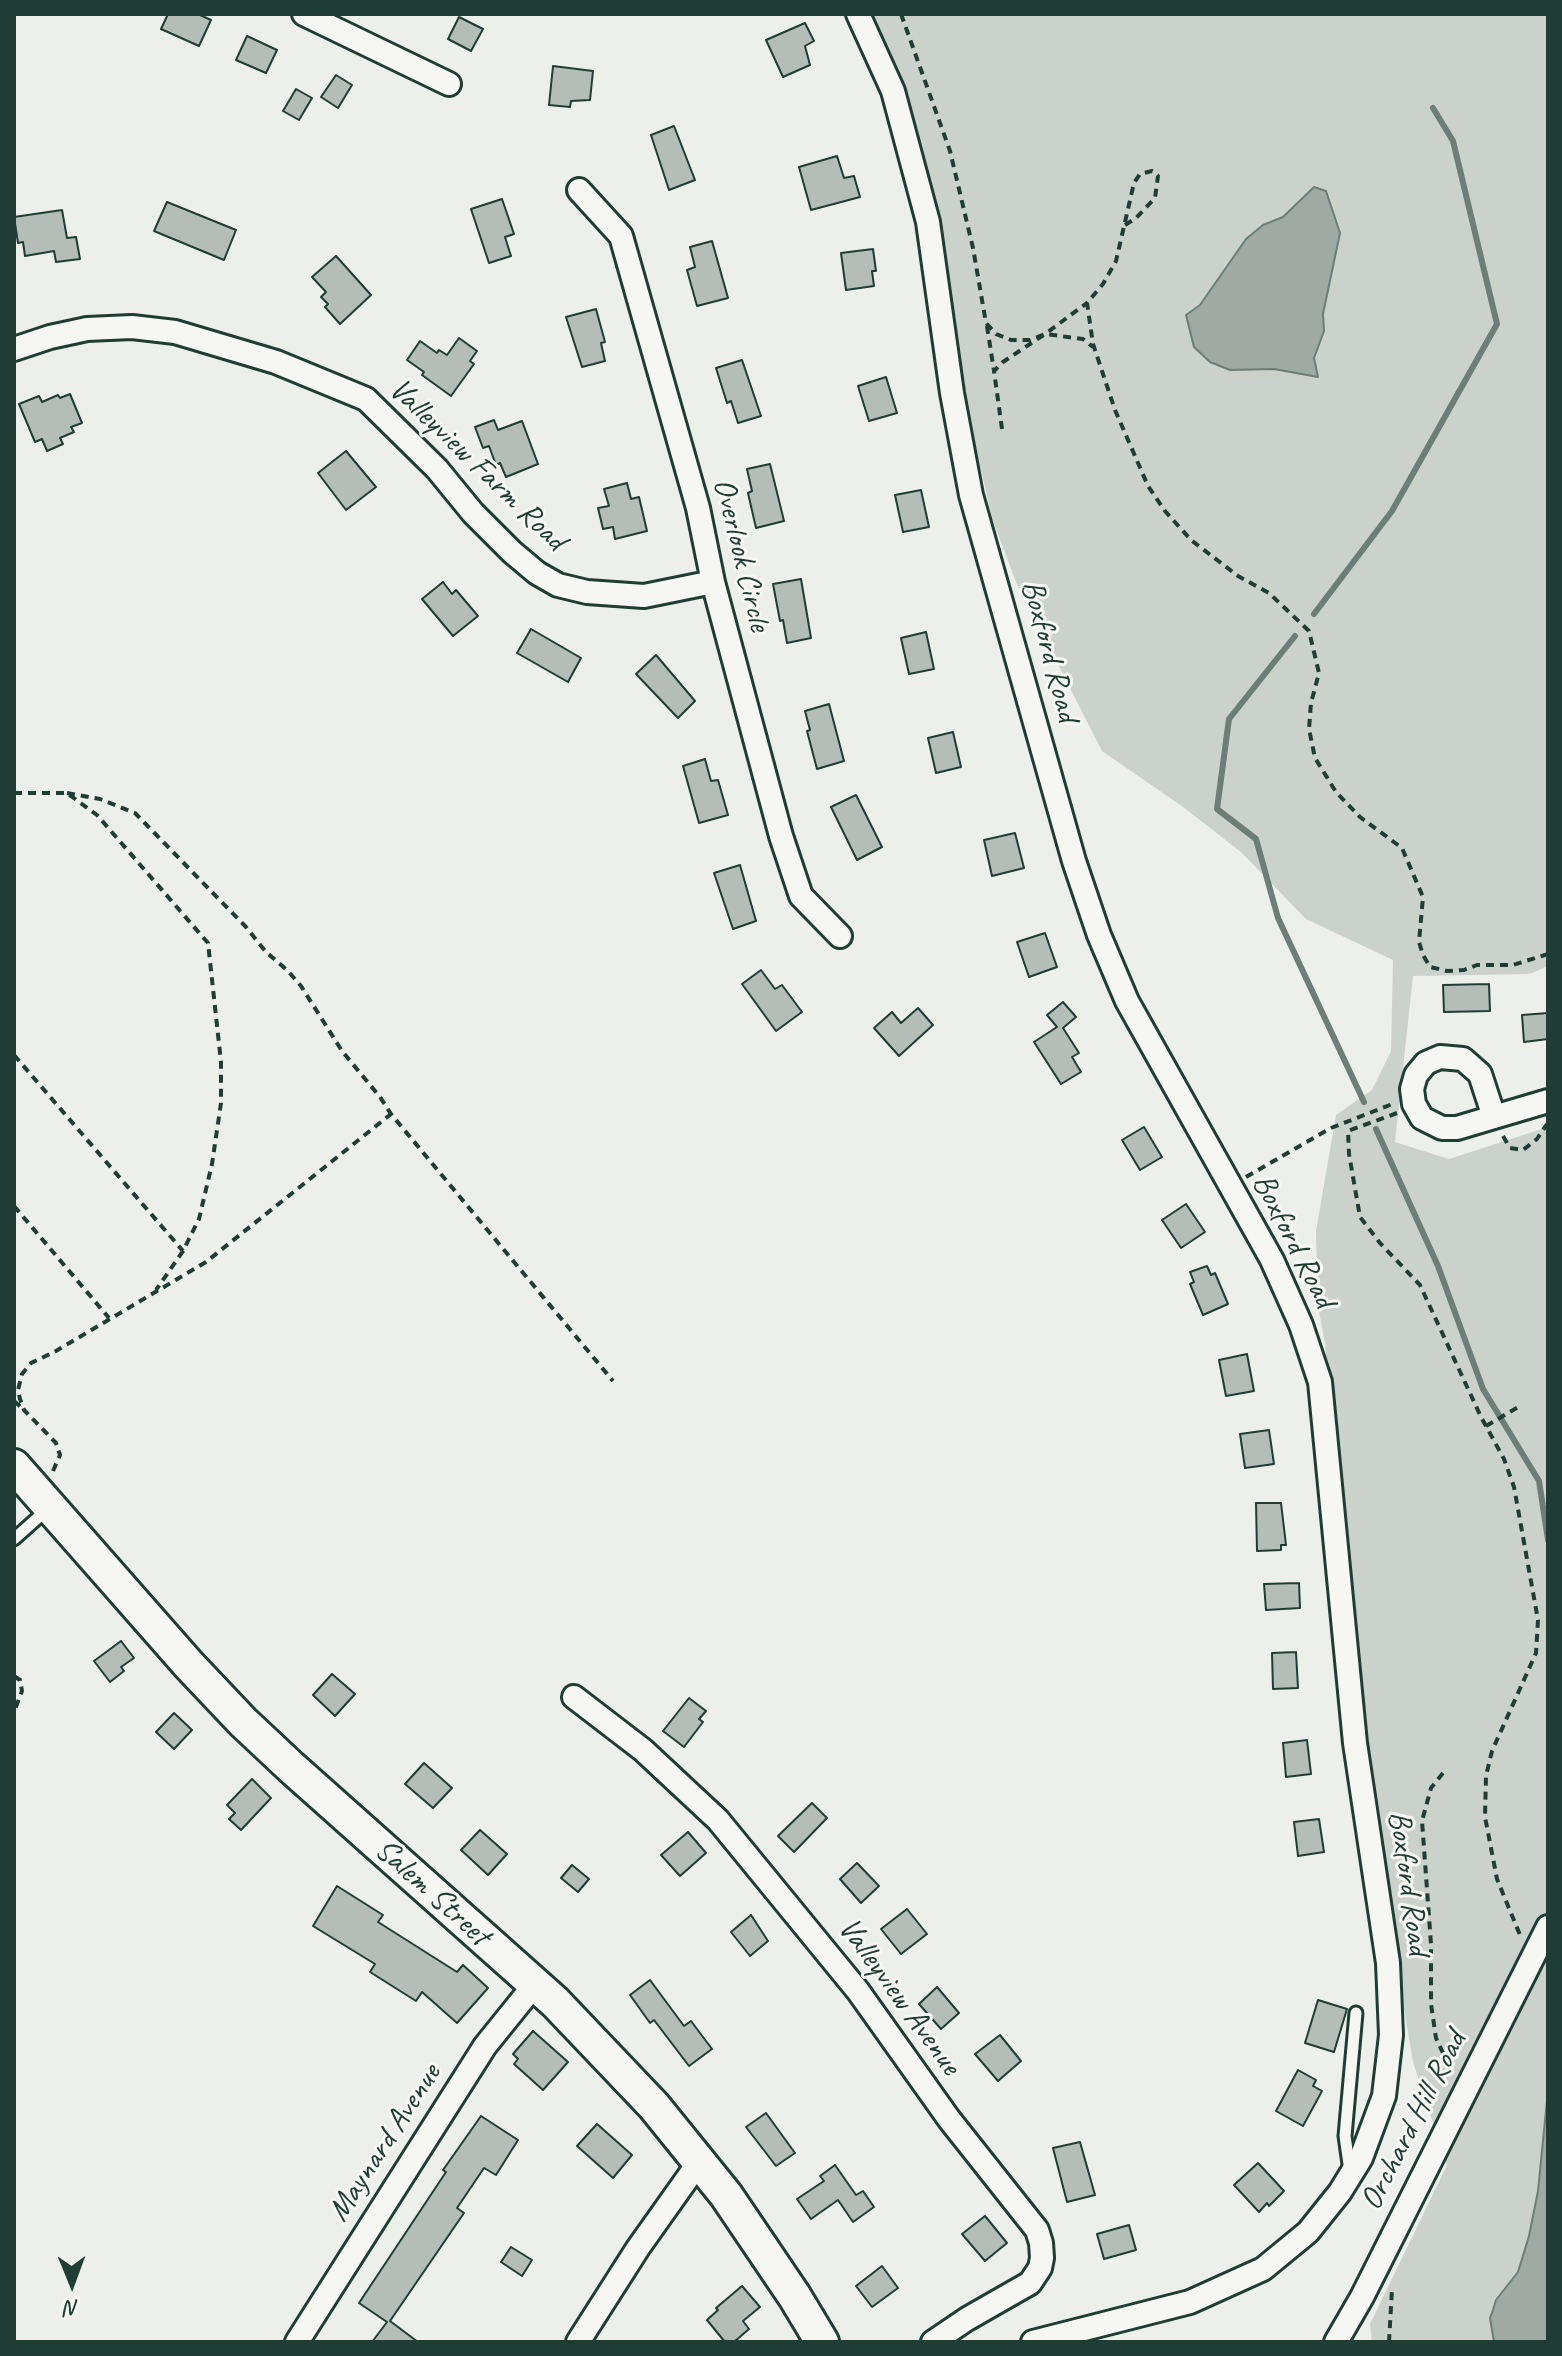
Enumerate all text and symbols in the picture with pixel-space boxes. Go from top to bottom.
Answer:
street label: Valleyview Farm Road [380,371,574,559]
street label: Overlook Circle [703,474,779,636]
street label: Boxford Road [1012,576,1086,726]
street label: Boxford Road [1243,1168,1343,1314]
street label: Boxford Road [1379,1809,1437,1957]
street label: Salem Street [366,1831,498,1955]
street label: Valleyview Avenue [829,1911,969,2083]
street label: Orchard Hill Road [1353,2025,1475,2217]
street label: Maynard Avenue [320,2057,450,2229]
north arrow [32,2244,112,2324]
text: N [65,2294,79,2322]

